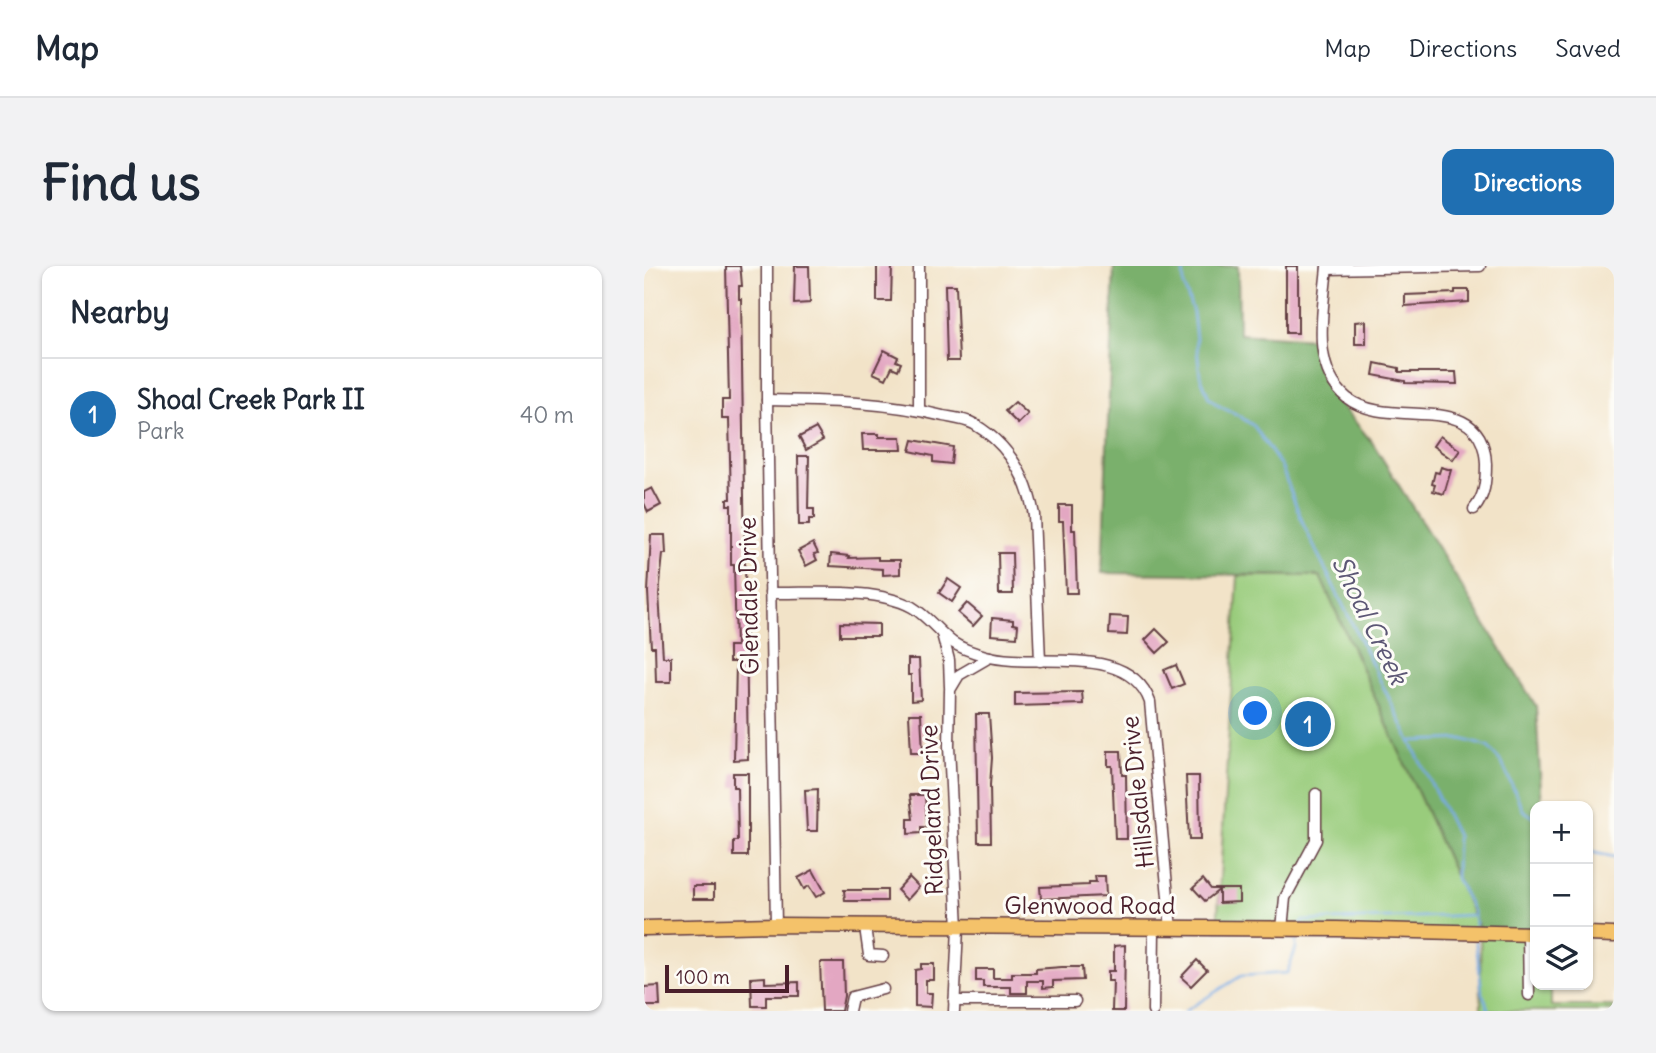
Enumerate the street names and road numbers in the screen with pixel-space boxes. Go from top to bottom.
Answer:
street label: Glendale Drive [732,517,764,675]
street label: Hillsdale Drive [1114,715,1160,870]
street label: Ridgeland Drive [913,724,949,896]
street label: Glenwood Road [1004,890,1176,920]

